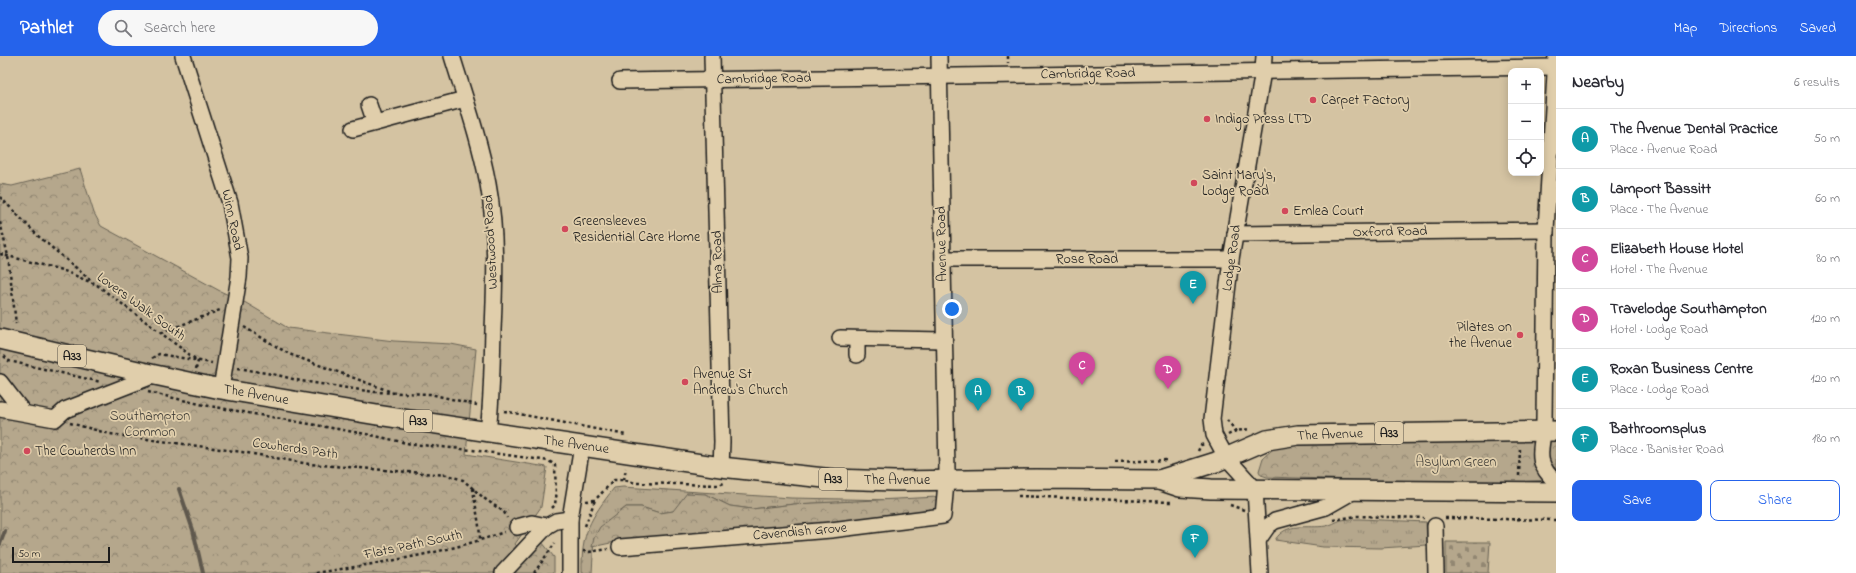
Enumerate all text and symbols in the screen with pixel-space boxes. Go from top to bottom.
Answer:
search box [98,10,378,46]
text: Pathlet [20,15,74,42]
icon: search [112,17,134,39]
text: Search here [144,17,215,39]
text: Map [1674,18,1697,39]
text: Directions [1719,18,1777,39]
text: Saved [1799,18,1836,39]
street label: Cambridge Road [1040,63,1136,86]
street label: Cambridge Road [716,68,812,91]
map controls [1508,68,1544,176]
button: + [1508,68,1544,104]
text: Nearby [1572,70,1624,95]
text: 6 results [1794,73,1840,92]
place label: Carpet Factory [1321,90,1410,112]
marker: Carpet Factory [1308,95,1318,105]
button: − [1508,104,1544,140]
place label: Indigo Press LTD [1215,109,1312,131]
marker: Indigo Press LTD [1202,114,1212,124]
text: The Avenue Dental Practice [1610,118,1778,140]
text: A [1581,129,1589,148]
text: 50 m [1814,129,1840,148]
button: locate [1508,140,1544,176]
text: Place · Avenue Road [1610,140,1717,159]
place label: Saint Mary's, Lodge Road [1202,165,1275,203]
marker: Saint Mary's, Lodge Road [1189,178,1199,188]
text: Lamport Bassitt [1610,178,1711,200]
street label: Winn Road [215,188,249,253]
text: B [1581,189,1589,208]
text: 60 m [1815,189,1840,208]
street label: Westwood Road [478,194,504,290]
text: Place · The Avenue [1610,200,1708,219]
place label: Emlea Court [1293,201,1364,222]
street label: Avenue Road [931,206,953,282]
marker: Emlea Court [1280,206,1290,216]
place label: Greensleeves Residential Care Home [573,211,701,248]
street label: Oxford Road [1353,221,1428,243]
street label: Lodge Road [1217,223,1248,293]
marker: Greensleeves Residential Care Home [560,224,570,234]
street label: Alma Road [707,230,729,294]
text: Elizabeth House Hotel [1610,238,1743,260]
street label: Rose Road [1056,249,1118,270]
text: C [1581,249,1589,268]
text: 80 m [1816,249,1840,268]
text: Hotel · The Avenue [1610,260,1708,279]
street label: Lovers Walk South [92,267,190,347]
pin: E [1180,271,1206,304]
text: Travelodge Southampton [1610,298,1767,320]
your location [942,299,962,319]
text: D [1580,309,1590,328]
text: 120 m [1810,309,1840,328]
place label: Pilates on the Avenue [1449,317,1513,354]
text: Hotel · Lodge Road [1610,320,1708,339]
marker: Pilates on the Avenue [1515,330,1525,340]
road number: A33 [58,345,86,367]
pin: C [1069,352,1095,385]
pin: D [1155,356,1181,389]
text: Roxan Business Centre [1610,358,1753,380]
place label: Avenue St Andrew's Church [693,364,788,401]
text: E [1581,369,1589,388]
text: 120 m [1810,369,1840,388]
marker: Avenue St Andrew's Church [680,377,690,387]
pin: A [965,378,991,411]
pin: B [1008,378,1034,411]
street label: The Avenue [222,379,291,411]
text: Place · Lodge Road [1610,380,1709,399]
park label: Southampton Common [110,406,190,443]
road number: A33 [404,410,432,432]
text: Bathroomsplus [1610,418,1706,440]
road number: A33 [1375,422,1403,444]
street label: The Avenue [1296,423,1364,447]
text: F [1581,429,1589,448]
text: 180 m [1812,429,1840,448]
street label: The Avenue [542,430,611,460]
street label: Cowherds Path [251,433,339,465]
text: Place · Banister Road [1610,440,1724,459]
place label: The Cowherds Inn [35,441,136,462]
marker: The Cowherds Inn [22,446,32,456]
park label: Asylum Green [1416,452,1496,474]
road number: A33 [819,468,847,490]
street label: The Avenue [864,470,931,491]
button: Save [1572,480,1702,521]
button: Share [1710,480,1840,521]
street label: Cavendish Grove [752,517,849,547]
street label: Flats Path South [361,524,464,566]
pin: F [1182,525,1208,558]
scale bar [12,545,110,564]
text: 50 m [18,546,40,562]

